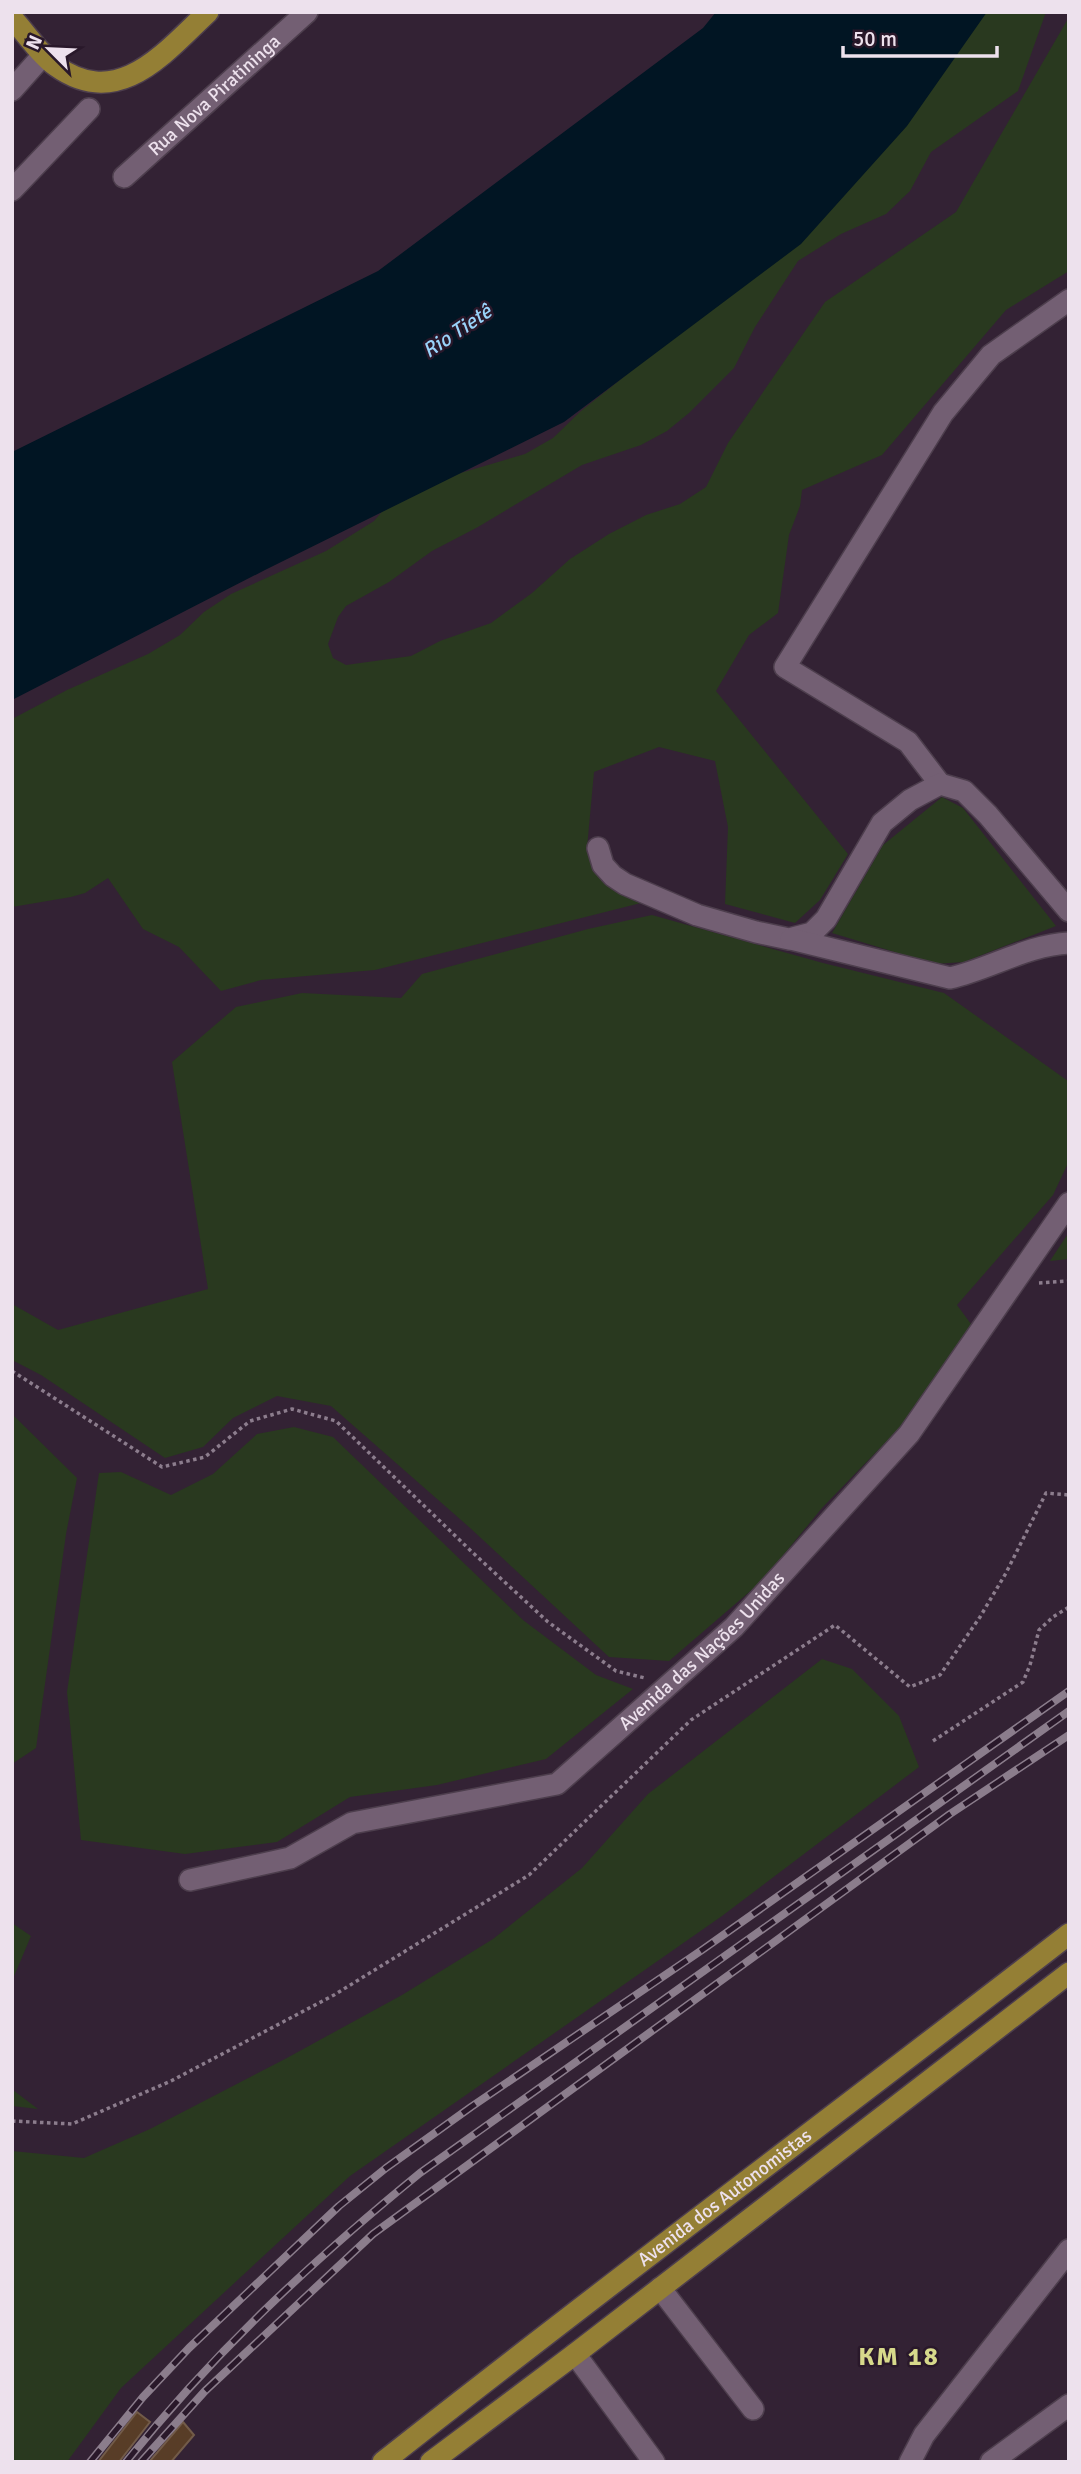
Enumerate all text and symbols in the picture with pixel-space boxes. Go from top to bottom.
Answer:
north arrow [14,14,84,84]
scale bar [843,14,997,58]
text: 50 m [853,26,897,52]
street label: Rua Nova Piratininga [143,29,286,161]
text: N [21,32,48,53]
water label: Rio Tietê [417,298,498,364]
street label: Avenida das Nações Unidas [614,1567,790,1736]
street label: Avenida dos Autonomistas [633,2124,817,2272]
district label: KM 18 [858,2341,940,2373]

